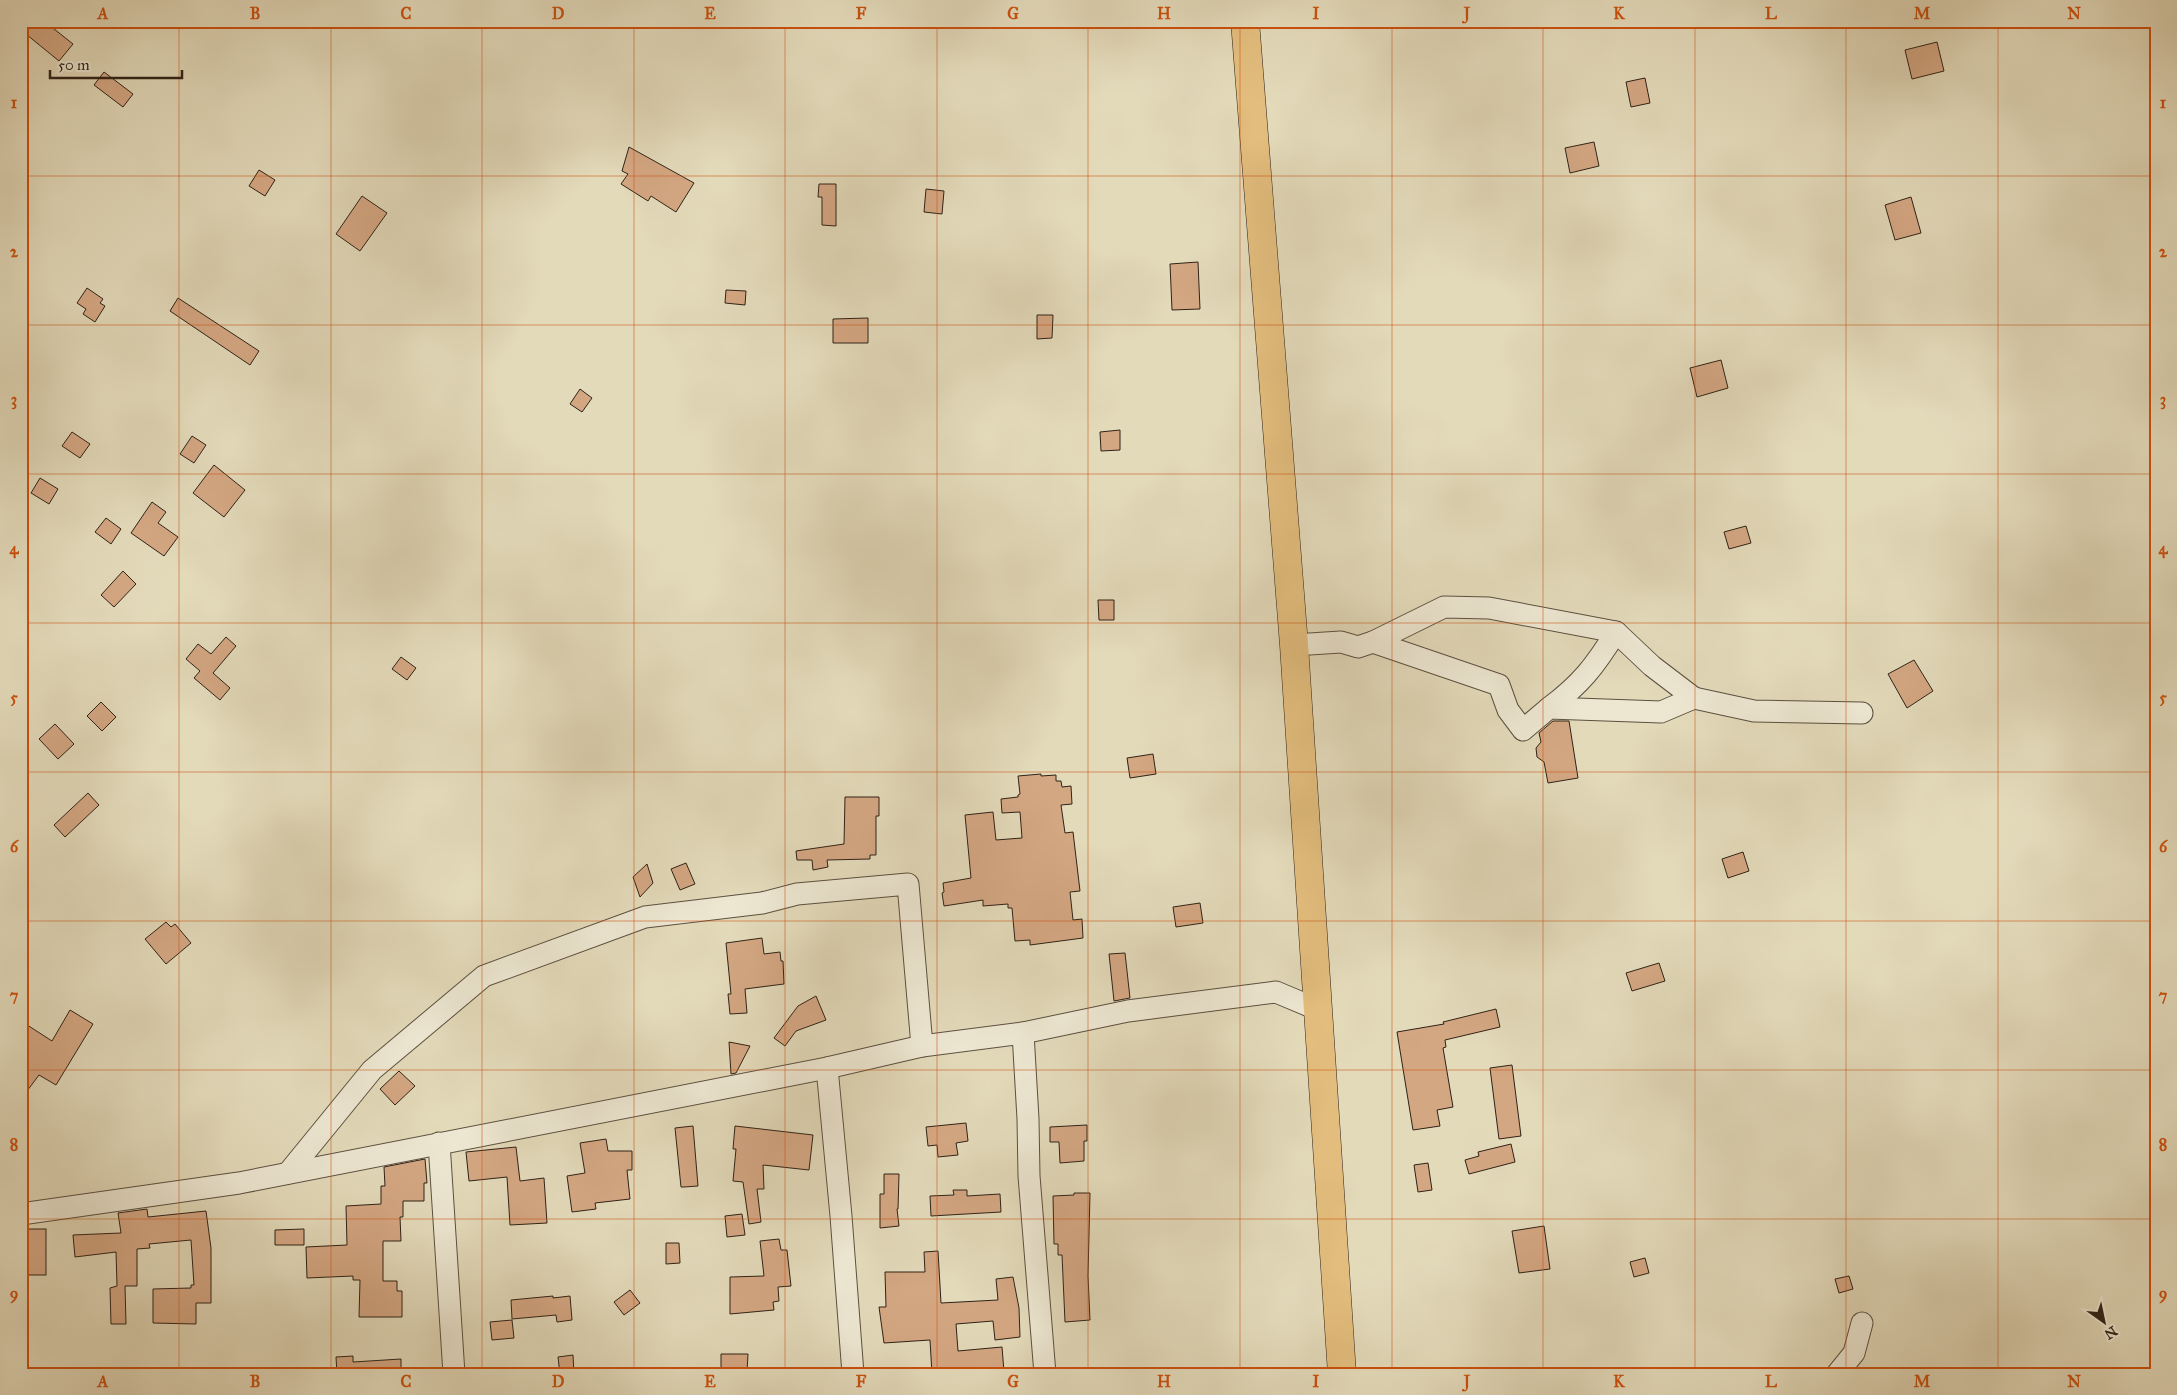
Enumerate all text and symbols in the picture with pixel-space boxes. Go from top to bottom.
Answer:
text: A [97,4,109,23]
text: B [250,4,260,23]
text: C [401,4,412,23]
text: D [552,4,565,23]
text: E [704,4,716,23]
text: F [856,4,867,23]
text: G [1007,4,1019,23]
text: H [1157,4,1171,23]
text: I [1313,4,1320,23]
text: J [1462,4,1471,24]
text: K [1613,4,1625,23]
text: L [1765,4,1777,23]
text: M [1914,4,1931,23]
text: N [2067,4,2081,23]
scale bar [50,48,182,80]
text: 50 m [58,56,90,74]
text: 1 [11,93,18,112]
text: 1 [2160,93,2167,112]
text: 2 [10,242,19,261]
text: 2 [2159,242,2168,261]
text: 3 [11,390,17,410]
text: 3 [2160,390,2166,410]
text: 4 [10,539,20,559]
text: 4 [2159,539,2169,559]
text: 5 [10,688,18,707]
text: 5 [2159,688,2167,707]
text: 6 [10,837,19,856]
text: 6 [2159,837,2168,856]
text: 7 [10,986,19,1005]
text: 7 [2159,986,2168,1005]
text: 8 [10,1135,18,1154]
text: 8 [2159,1135,2167,1154]
text: 9 [10,1284,18,1304]
text: 9 [2159,1284,2167,1304]
north arrow [2080,1298,2130,1348]
text: N [2101,1322,2120,1343]
text: A [97,1372,109,1391]
text: B [250,1372,260,1391]
text: C [401,1372,412,1391]
text: D [552,1372,565,1391]
text: E [704,1372,716,1391]
text: F [856,1372,867,1391]
text: G [1007,1372,1019,1391]
text: H [1157,1372,1171,1391]
text: I [1313,1372,1320,1391]
text: J [1462,1372,1471,1392]
text: K [1613,1372,1625,1391]
text: L [1765,1372,1777,1391]
text: M [1914,1372,1931,1391]
text: N [2067,1372,2081,1391]

